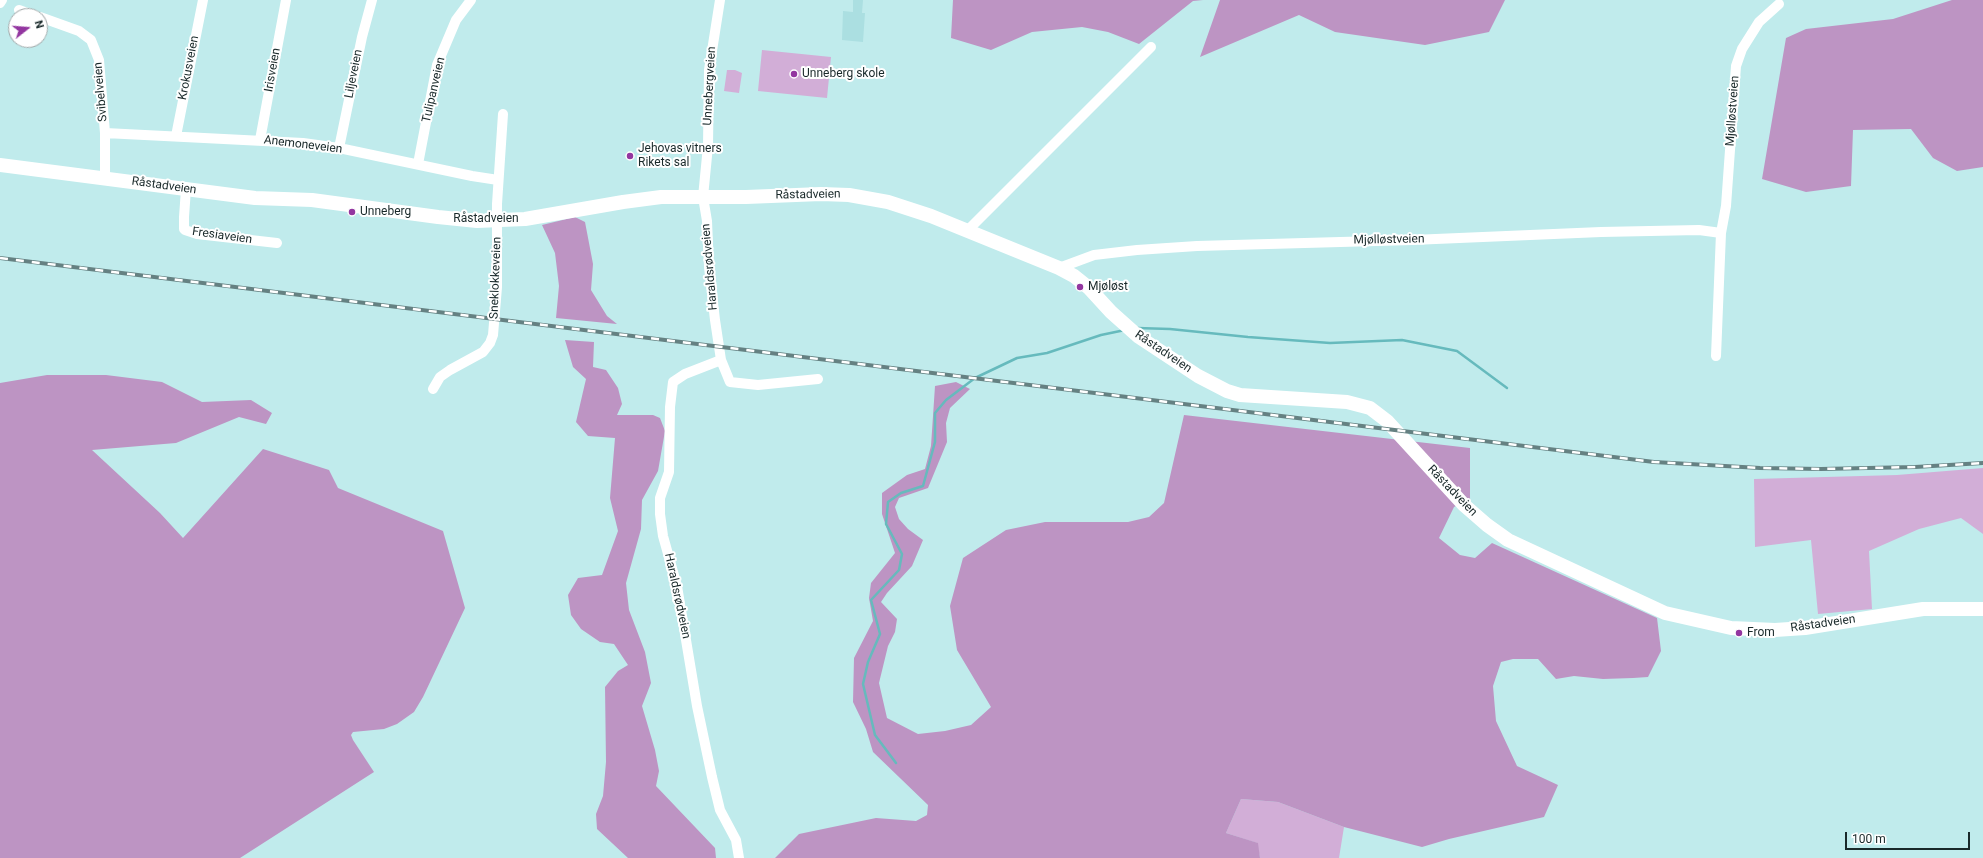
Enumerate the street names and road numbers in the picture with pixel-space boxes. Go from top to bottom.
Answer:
street label: Krokusveien [176,35,202,101]
street label: Unnebergveien [701,46,719,126]
street label: Irisveien [262,47,284,93]
street label: Liljeveien [342,48,366,100]
street label: Tulipanveien [419,56,449,124]
street label: Svibelveien [91,62,111,122]
street label: Mjølløstveien [1723,75,1743,147]
street label: Anemoneveien [263,133,343,157]
street label: Råstadveien [131,174,197,198]
street label: Råstadveien [775,187,841,203]
street label: Råstadveien [453,212,519,226]
street label: Haraldsrødveien [699,223,721,311]
street label: Fresiaveien [191,225,253,247]
street label: Mjølløstveien [1353,232,1425,248]
street label: Sneklokkeveien [487,237,505,319]
street label: Råstadveien [1132,328,1194,376]
street label: Råstadveien [1424,462,1480,520]
street label: Haraldsrødveien [661,552,693,640]
street label: Råstadveien [1790,612,1856,636]

